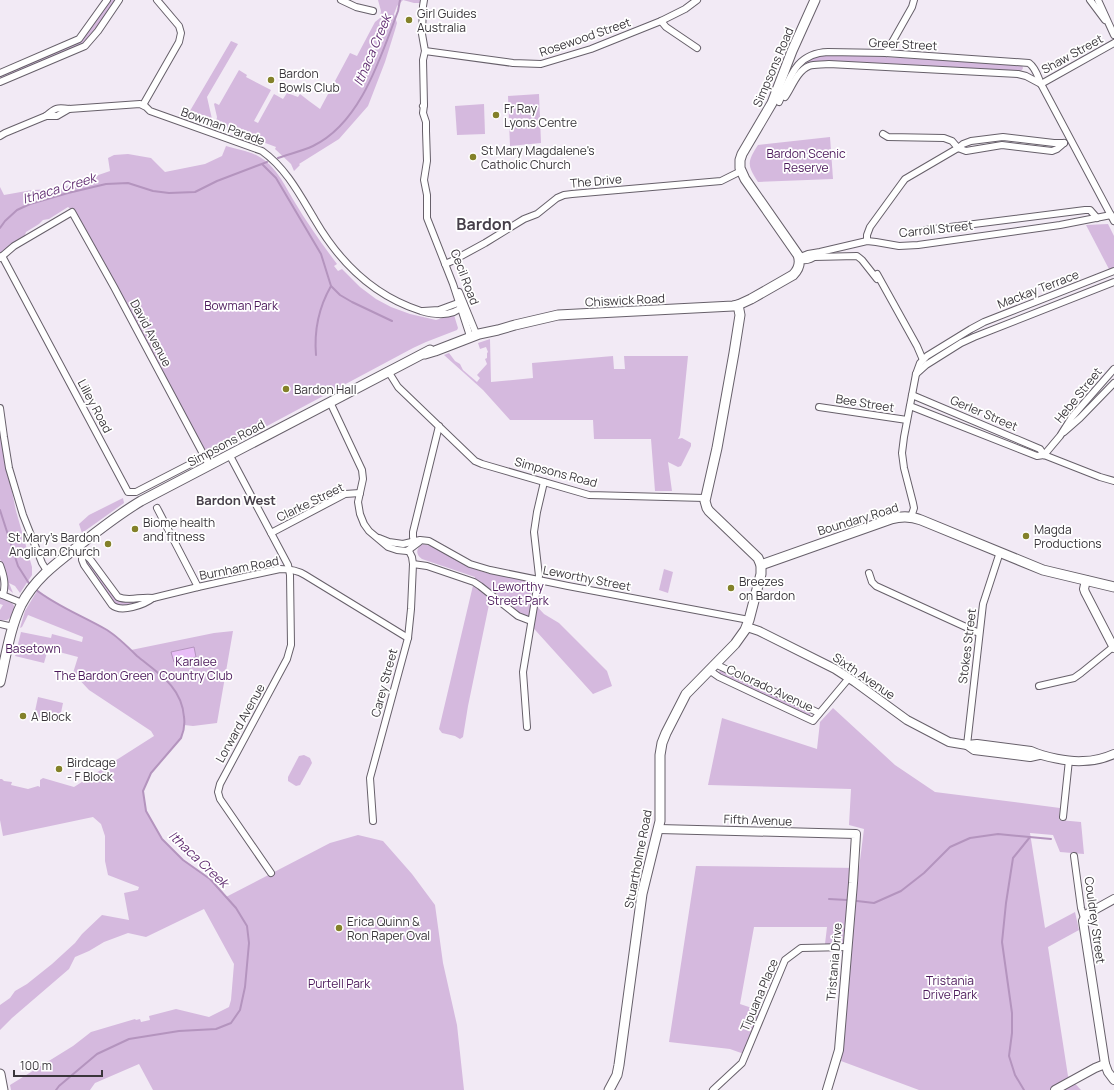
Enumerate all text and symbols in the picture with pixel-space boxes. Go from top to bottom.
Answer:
place label: Girl Guides Australia [417,5,477,36]
water label: Ithaca Creek [349,9,396,88]
street label: Rosewood Street [537,13,633,61]
marker: Girl Guides Australia [404,15,414,25]
street label: Simpsons Road [749,25,797,109]
street label: Shaw Street [1038,30,1106,78]
street label: Greer Street [868,34,938,54]
place label: Bardon Bowls Club [279,65,340,96]
marker: Bardon Bowls Club [266,75,276,85]
place label: Fr Ray Lyons Centre [504,100,577,131]
street label: Bowman Parade [179,103,267,149]
marker: Fr Ray Lyons Centre [491,110,501,120]
place label: St Mary Magdalene's Catholic Church [481,142,595,173]
park label: Bardon Scenic Reserve [766,145,846,176]
marker: St Mary Magdalene's Catholic Church [468,152,478,162]
water label: Ithaca Creek [20,168,100,208]
street label: The Drive [569,170,623,192]
district label: Bardon [456,213,512,235]
street label: Carroll Street [898,217,974,241]
street label: Cecil Road [447,247,483,307]
street label: Mackay Terrace [995,266,1081,312]
street label: Chiswick Road [585,289,665,311]
street label: David Avenue [126,296,176,370]
park label: Bowman Park [204,297,279,314]
street label: Hebe Street [1050,363,1106,426]
street label: Lilley Road [74,376,116,436]
place label: Bardon Hall [294,381,356,398]
marker: Bardon Hall [281,384,291,394]
street label: Bee Street [835,390,896,416]
street label: Gerler Street [948,391,1020,435]
street label: Simpsons Road [184,416,268,470]
street label: Simpsons Road [513,453,599,491]
street label: Clarke Street [274,478,347,526]
district label: Bardon West [196,491,276,509]
street label: Boundary Road [815,499,901,539]
place label: Biome health and fitness [143,514,215,545]
place label: Magda Productions [1034,521,1102,552]
marker: Biome health and fitness [130,524,140,534]
place label: St Mary's Bardon Anglican Church [8,529,100,560]
marker: Magda Productions [1021,531,1031,541]
marker: St Mary's Bardon Anglican Church [103,539,113,549]
street label: Burnham Road [198,552,280,584]
street label: Leworthy Street [542,561,633,595]
place label: Breezes on Bardon [739,573,795,604]
park label: Leworthy Street Park [487,578,550,609]
marker: Breezes on Bardon [726,583,736,593]
street label: Stokes Street [954,607,980,685]
park label: Basetown [5,640,61,657]
street label: Carey Street [367,647,401,719]
street label: Sixth Avenue [829,649,899,703]
park label: Karalee Country Club [159,653,233,684]
street label: Colorado Avenue [724,660,816,716]
park label: The Bardon Green [54,667,154,684]
street label: Lorward Avenue [211,680,269,766]
place label: A Block [31,708,72,725]
marker: A Block [18,711,28,721]
place label: Birdcage - F Block [67,754,116,785]
marker: Birdcage - F Block [54,764,64,774]
street label: Stuartholme Road [620,808,656,910]
street label: Fifth Avenue [723,810,793,830]
water label: Ithaca Creek [165,827,235,893]
street label: Couldrey Street [1080,875,1110,965]
place label: Erica Quinn & Ron Raper Oval [347,913,430,944]
street label: Tristania Drive [822,922,846,1002]
marker: Erica Quinn & Ron Raper Oval [334,923,344,933]
street label: Tipuana Place [736,956,782,1034]
park label: Tristania Drive Park [923,972,978,1003]
park label: Purtell Park [308,975,371,992]
scale bar [14,1052,102,1078]
text: 100 m [20,1057,52,1074]

